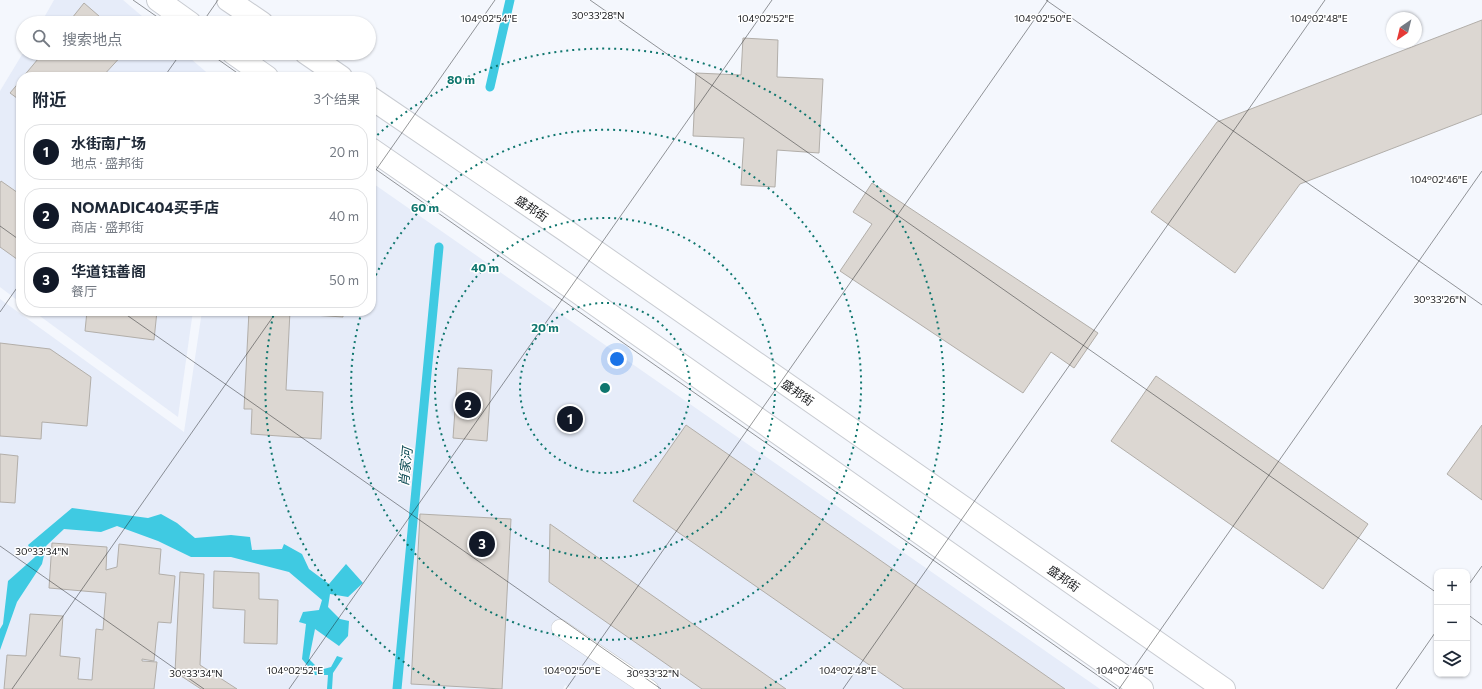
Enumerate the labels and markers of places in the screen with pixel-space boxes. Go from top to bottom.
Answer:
centre of rings [598,381,612,395]
pin: 2 [455,390,481,420]
pin: 1 [557,404,583,434]
pin: 3 [469,529,495,559]

